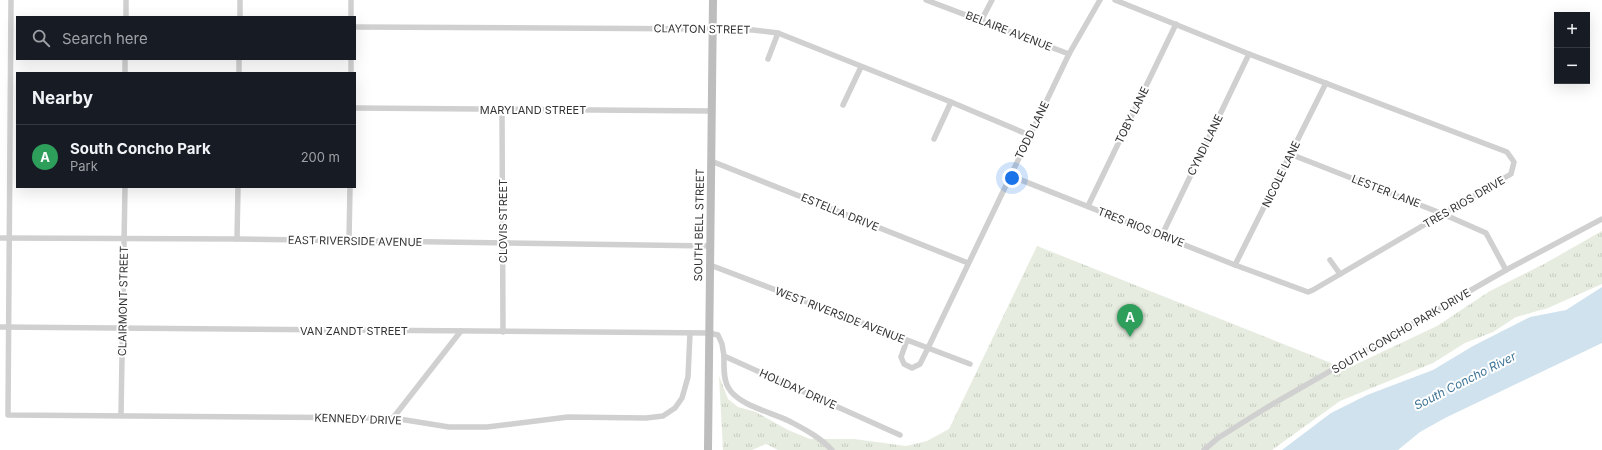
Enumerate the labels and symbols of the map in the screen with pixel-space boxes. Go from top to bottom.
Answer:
street label: BELAIRE AVENUE [964,8,1054,54]
street label: CLAYTON STREET [653,21,751,37]
street label: TOBY LANE [1112,84,1152,146]
street label: TODD LANE [1012,99,1052,161]
street label: MARYLAND STREET [480,103,586,117]
street label: CYNDI LANE [1184,112,1226,178]
street label: NICOLE LANE [1259,138,1303,210]
street label: SOUTH BELL STREET [691,168,707,282]
your location [1002,168,1022,188]
street label: LESTER LANE [1350,171,1422,211]
street label: TRES RIOS DRIVE [1421,173,1507,231]
street label: CLOVIS STREET [496,179,510,263]
street label: ESTELLA DRIVE [799,190,881,234]
street label: TRES RIOS DRIVE [1096,204,1186,250]
street label: EAST RIVERSIDE AVENUE [288,233,422,249]
street label: CLAIRMONT STREET [115,246,131,356]
street label: WEST RIVERSIDE AVENUE [773,284,907,346]
street label: SOUTH CONCHO PARK DRIVE [1329,285,1473,377]
pin: A [1117,304,1143,337]
street label: VAN ZANDT STREET [300,324,408,338]
water label: South Concho River [1411,348,1519,413]
street label: HOLIDAY DRIVE [757,366,839,412]
street label: KENNEDY DRIVE [314,410,402,428]

